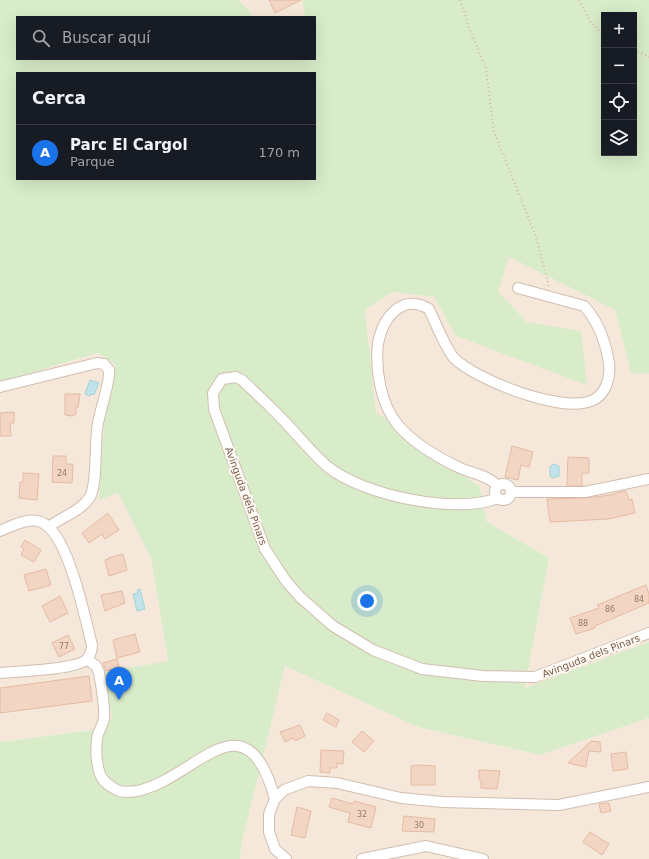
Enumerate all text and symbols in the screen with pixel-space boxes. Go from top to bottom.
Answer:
map controls [601,12,637,156]
button: + [601,12,637,48]
search box [16,16,316,60]
icon: search [30,27,52,49]
text: Buscar aquí [62,29,150,47]
button: − [601,48,637,84]
button: locate [601,84,637,120]
text: Cerca [32,88,86,108]
button: layers [601,120,637,156]
text: Parc El Cargol [70,136,188,154]
text: A [40,145,50,160]
text: 170 m [258,145,300,160]
text: Parque [70,154,115,169]
street label: Avinguda dels Pinars [223,445,269,547]
house number: 24 [57,469,67,478]
your location [357,591,377,611]
house number: 84 [634,595,644,604]
house number: 86 [605,605,615,614]
house number: 88 [578,619,588,628]
street label: Avinguda dels Pinars [541,632,641,680]
house number: 77 [59,642,69,651]
pin: A [106,667,132,700]
house number: 32 [357,810,367,819]
house number: 30 [414,821,424,830]

